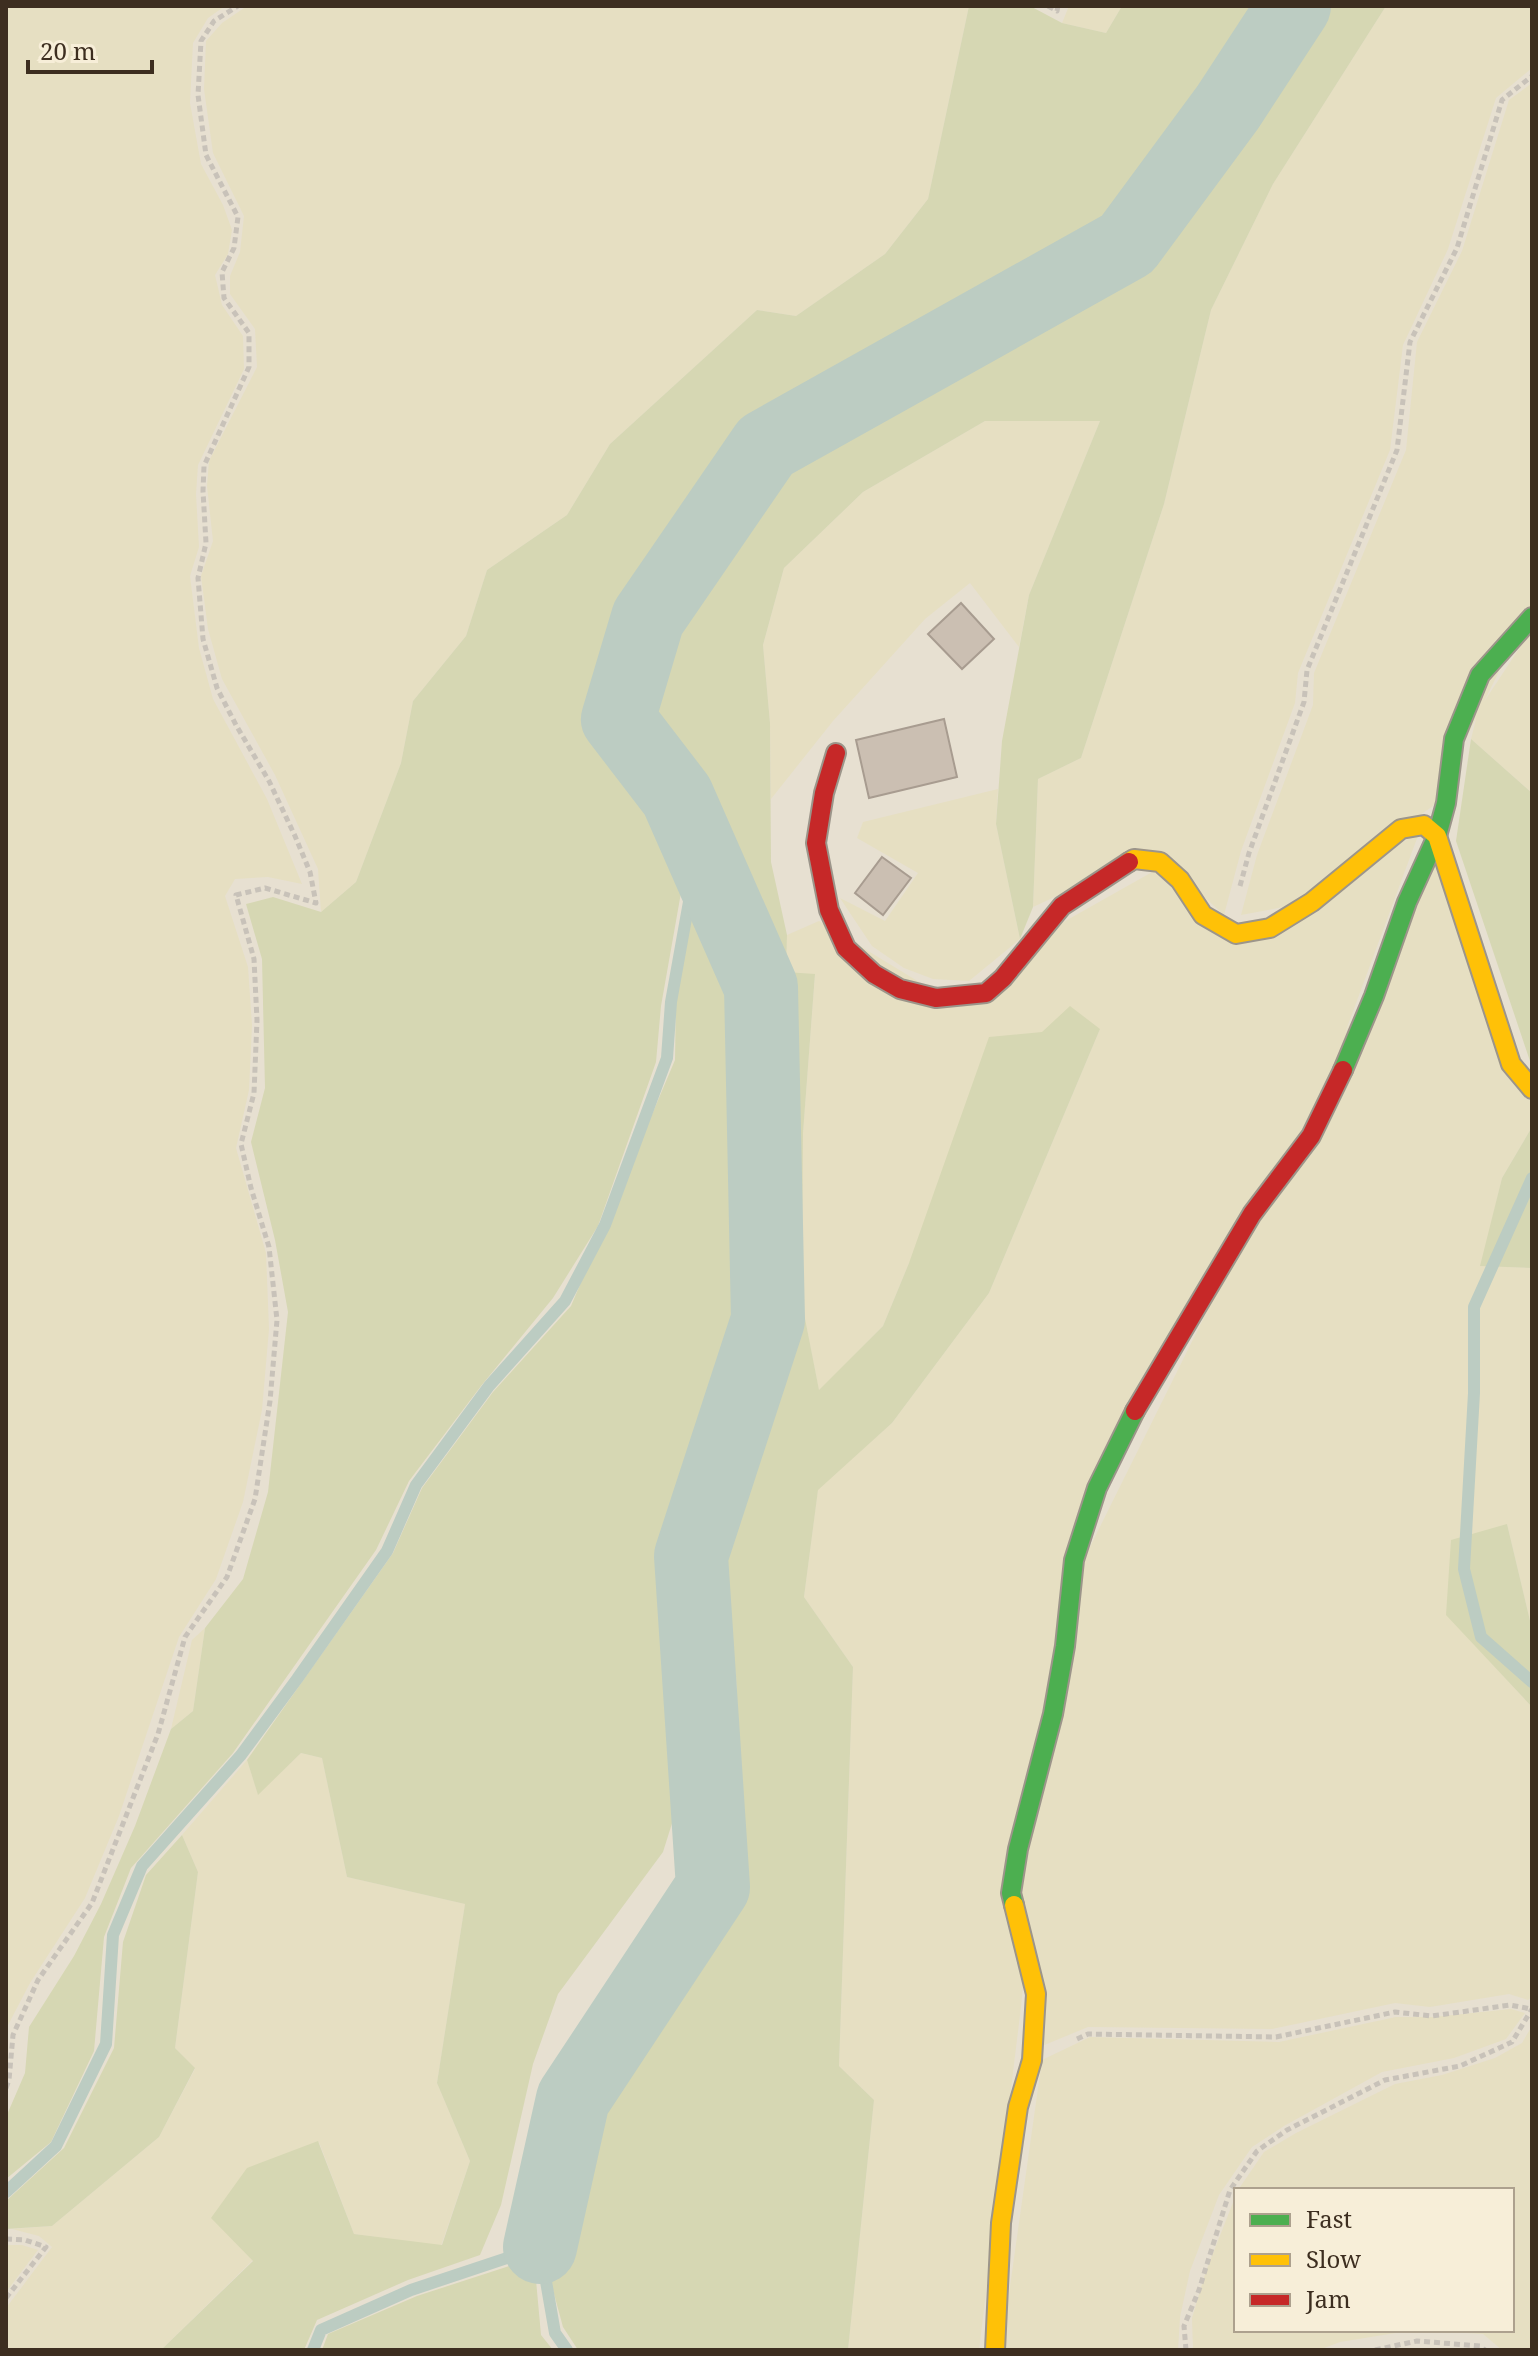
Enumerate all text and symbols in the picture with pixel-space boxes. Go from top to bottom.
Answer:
scale bar [28,24,152,74]
text: 20 m [40,34,96,67]
legend [1234,2188,1514,2332]
text: Fast [1306,2202,1352,2235]
text: Slow [1306,2242,1361,2275]
text: Jam [1305,2282,1351,2315]

